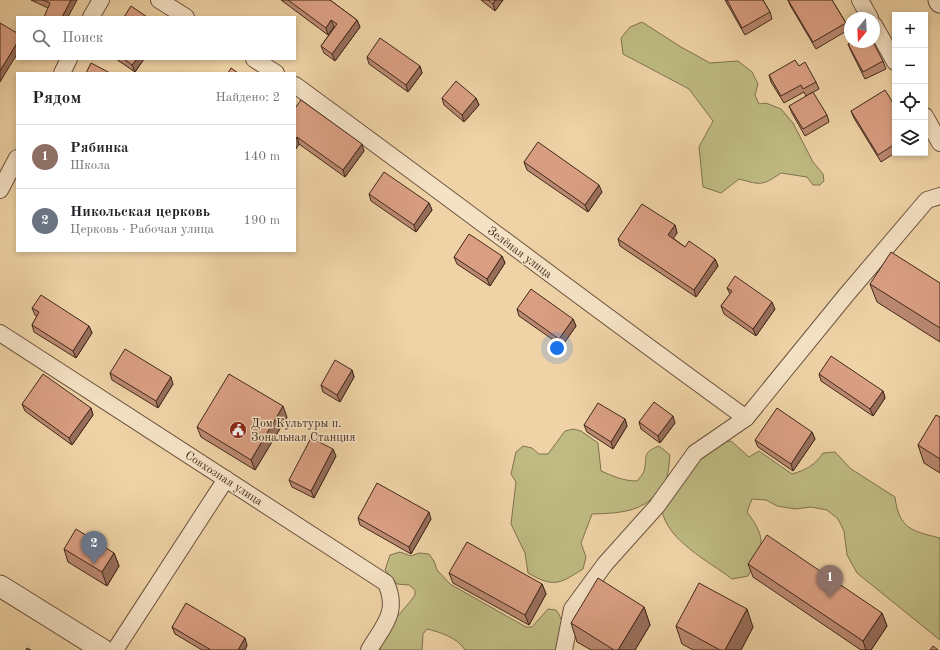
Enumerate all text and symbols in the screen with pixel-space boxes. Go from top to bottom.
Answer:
north arrow [844,12,880,48]
map controls [892,12,928,156]
button: + [892,12,928,48]
search box [16,16,296,60]
icon: search [30,27,52,49]
text: Поиск [62,31,103,46]
button: − [892,48,928,84]
button: locate [892,84,928,120]
text: Рядом [32,90,81,107]
text: Найдено: 2 [216,91,280,104]
button: layers [892,120,928,156]
text: Рябинка [70,141,129,156]
text: 1 [41,150,49,163]
text: 140 m [243,150,280,163]
text: Школа [70,159,110,172]
text: Никольская церковь [70,205,210,220]
text: 2 [41,214,49,227]
text: 190 m [243,214,280,227]
text: Церковь · Рабочая улица [70,223,214,236]
street label: Зелёная улица [485,225,554,281]
your location [547,338,567,358]
place label: Дом Культуры п. Зональная Станция [251,418,356,444]
public building icon: Дом Культуры п. Зональная Станция [228,420,248,440]
street label: Совхозная улица [183,449,264,508]
pin: 2 [81,531,107,564]
pin: 1 [817,565,843,598]

